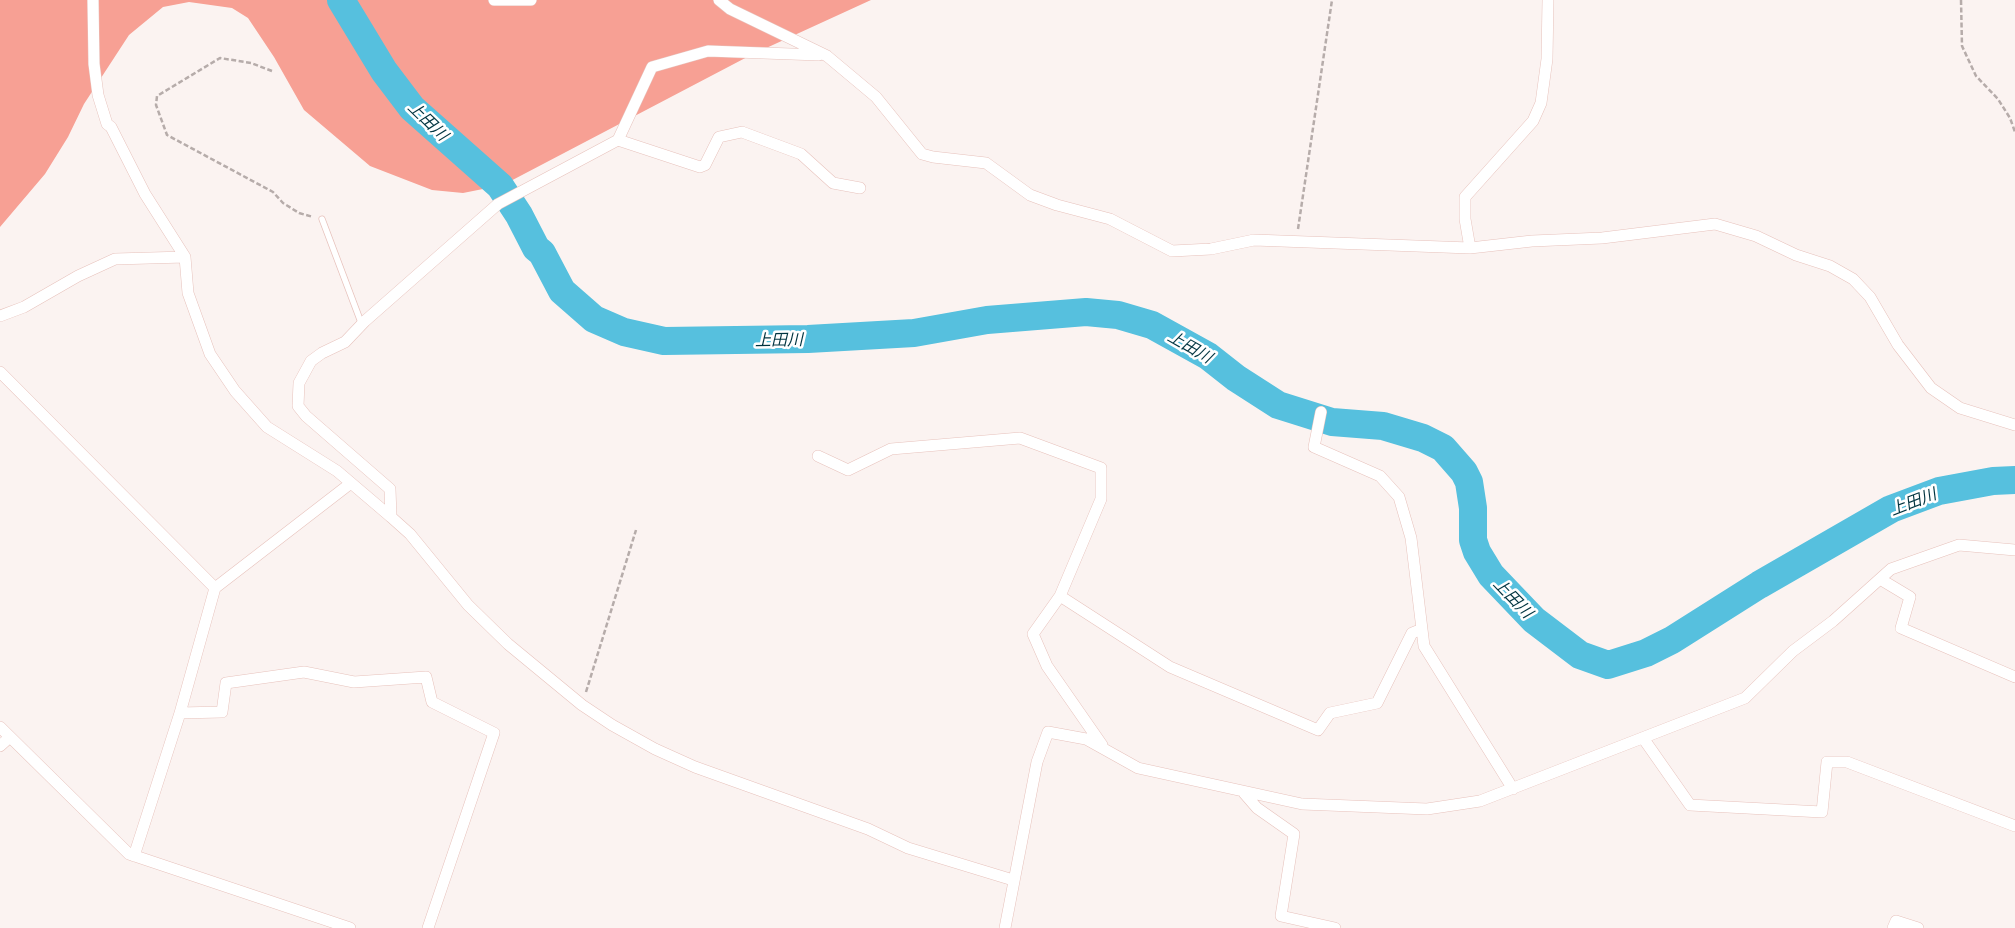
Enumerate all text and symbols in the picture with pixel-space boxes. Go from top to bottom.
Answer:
water label: 上田川 [404,97,452,145]
water label: 上田川 [1164,327,1216,367]
water label: 上田川 [755,330,803,350]
water label: 上田川 [1887,484,1939,520]
water label: 上田川 [1489,574,1537,622]

